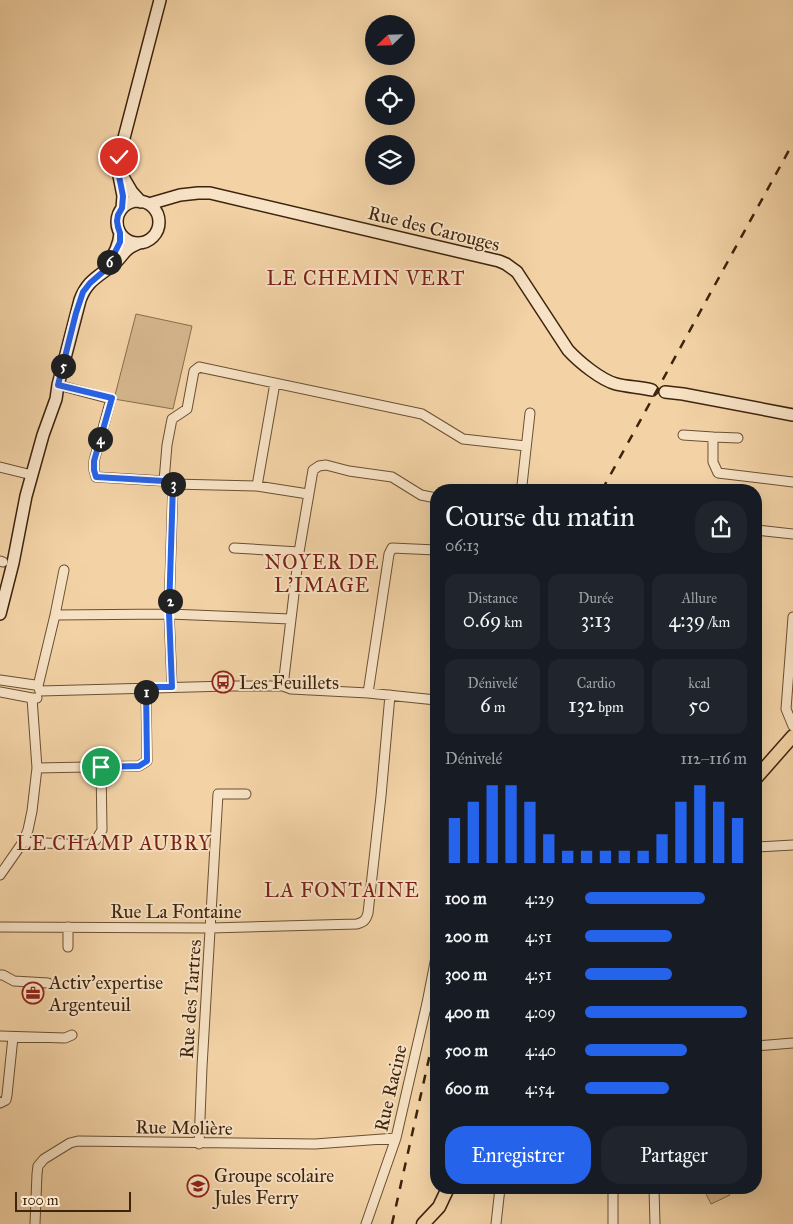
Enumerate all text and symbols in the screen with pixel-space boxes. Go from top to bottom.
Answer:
north arrow [365,15,415,65]
map controls [365,15,415,185]
button: locate [365,75,415,125]
button: layers [365,135,415,185]
pin [98,136,140,178]
icon: check [105,143,133,171]
street label: Rue des Carouges [365,201,502,257]
pin: 6 [96,250,122,274]
text: 6 [106,254,113,271]
district label: LE CHEMIN VERT [267,266,465,290]
pin: 5 [50,354,76,378]
text: 5 [60,358,67,375]
pin: 4 [88,426,112,452]
text: 4 [97,431,104,448]
pin: 3 [160,472,186,496]
text: 3 [171,476,176,493]
text: Course du matin [445,499,635,534]
button: share [695,501,747,553]
text: 06:13 [445,536,479,555]
district label: NOYER DE L'IMAGE [264,550,380,597]
pin: 2 [158,588,182,614]
text: Distance [468,590,518,607]
text: Durée [578,590,614,607]
text: Allure [682,590,717,607]
text: 2 [167,593,174,610]
text: 0.69 [463,607,501,633]
text: 3:13 [581,607,611,633]
text: 4:39 [668,607,705,633]
text: km [501,614,523,631]
text: /km [705,614,730,631]
bus stop icon: Les Feuillets [211,670,235,694]
place label: Les Feuillets [239,671,339,694]
text: Dénivelé [468,675,518,692]
text: Cardio [577,675,615,692]
text: kcal [688,675,710,692]
pin: 1 [134,680,158,704]
text: 1 [144,684,149,701]
text: 6 [480,692,491,718]
text: 132 [568,692,595,718]
text: 50 [688,692,710,718]
text: m [491,699,505,716]
text: bpm [595,699,624,716]
pin [80,746,122,788]
text: Dénivelé [445,749,502,768]
text: 112–116 m [680,749,747,768]
icon: arrive [87,753,115,781]
district label: LE CHAMP AUBRY [16,831,212,855]
district label: LA FONTAINE [264,878,420,902]
text: 100 m [445,889,487,908]
text: 4:29 [525,889,554,908]
street label: Rue La Fontaine [110,900,242,923]
text: 200 m [445,927,488,946]
text: 4:51 [525,927,552,946]
street label: Rue des Tartres [175,939,206,1059]
text: 300 m [445,965,487,984]
text: 4:51 [525,965,552,984]
place label: Activ'expertise Argenteuil [48,971,163,1017]
office icon: Activ'expertise Argenteuil [21,981,45,1005]
text: 400 m [445,1003,489,1022]
text: 4:09 [525,1003,556,1022]
text: 500 m [445,1041,488,1060]
text: 4:40 [525,1041,556,1060]
street label: Rue Racine [369,1042,412,1134]
text: 600 m [445,1079,489,1098]
text: 4:54 [525,1079,554,1098]
street label: Rue Molière [135,1115,233,1140]
button: Enregistrer [445,1126,591,1184]
button: Partager [601,1126,747,1184]
place label: Groupe scolaire Jules Ferry [212,1164,334,1210]
school or university icon: Groupe scolaire Jules Ferry [186,1174,210,1198]
scale bar [15,1189,131,1212]
text: 100 m [22,1192,59,1209]

